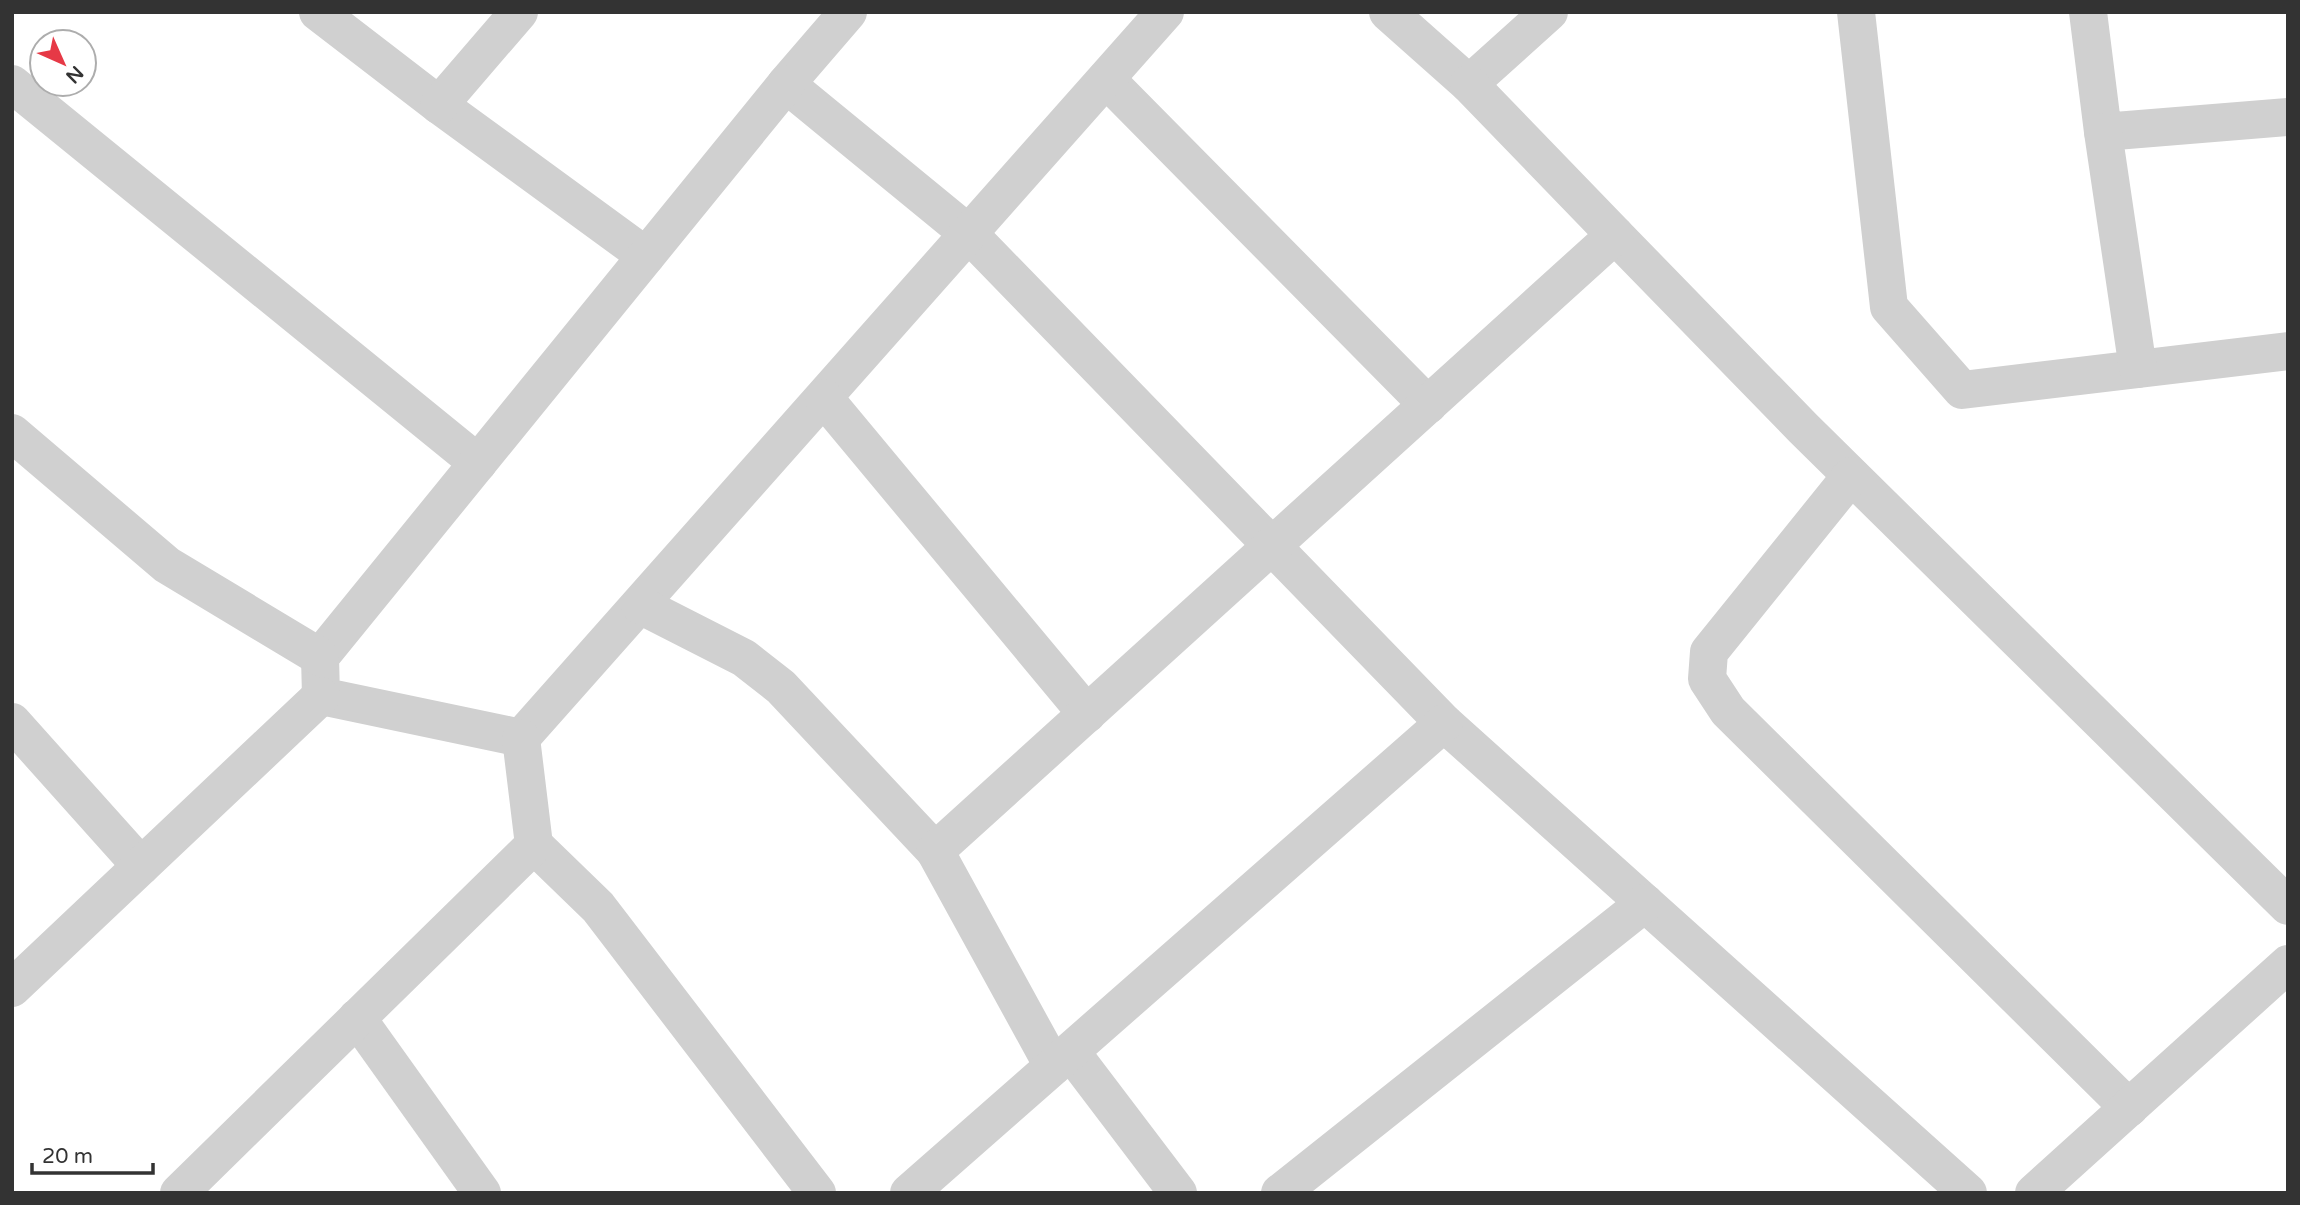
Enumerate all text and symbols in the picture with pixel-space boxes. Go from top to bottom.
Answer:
north arrow [28,28,98,98]
text: N [61,61,87,87]
scale bar [32,1132,152,1176]
text: 20 m [42,1144,93,1169]

